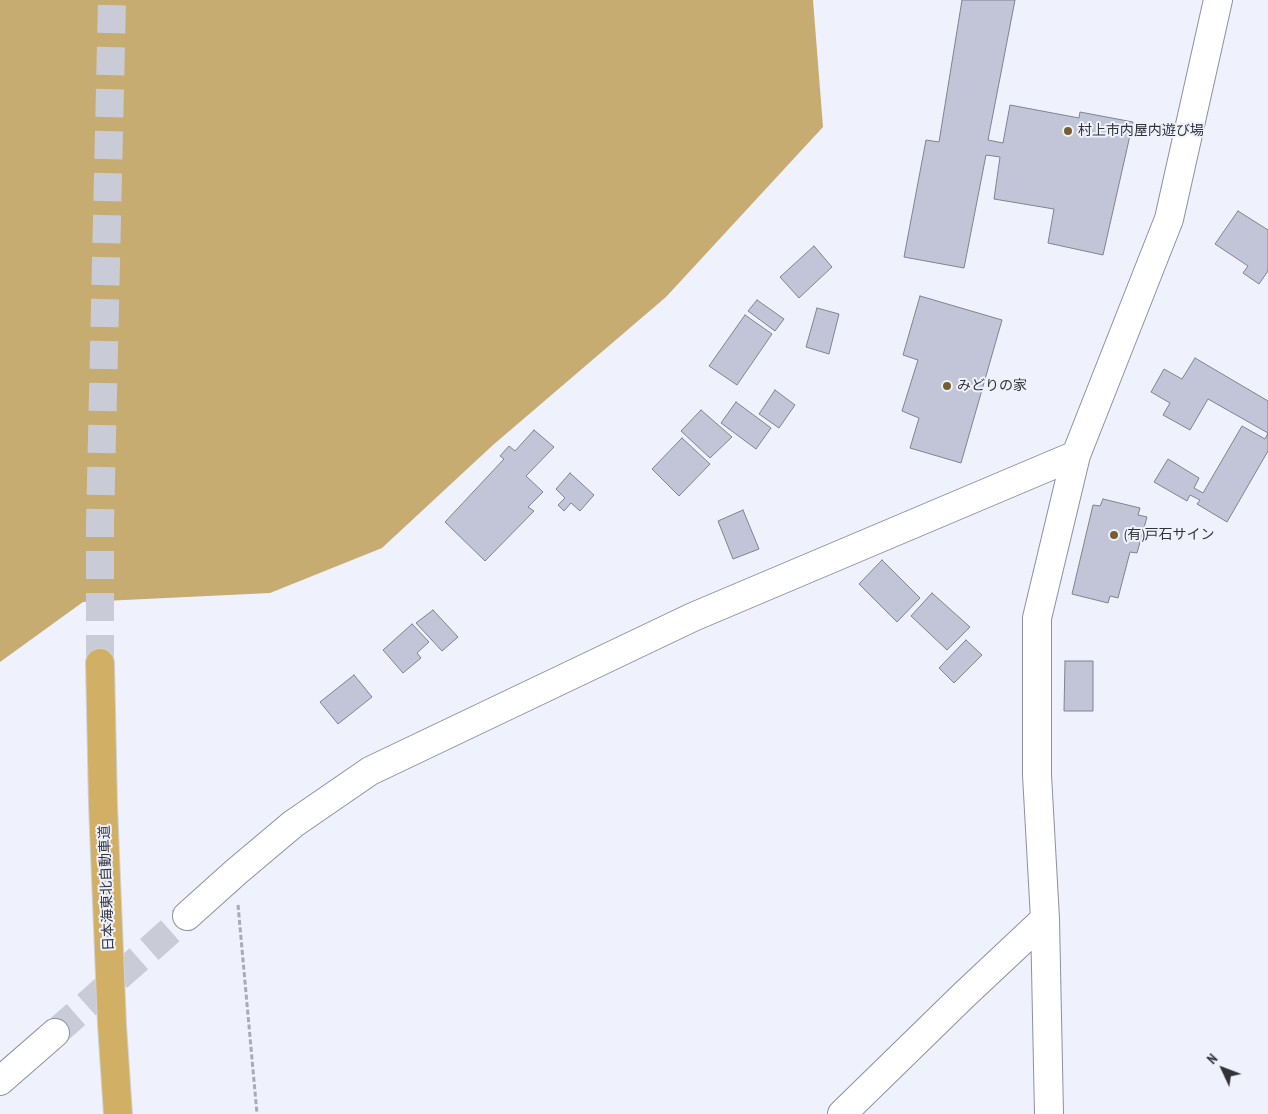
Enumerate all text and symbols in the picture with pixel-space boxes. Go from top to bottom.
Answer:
place label: 村上市内屋内遊び場 [1078,123,1204,139]
marker: 村上市内屋内遊び場 [1062,125,1074,137]
place label: みどりの家 [957,378,1027,394]
marker: みどりの家 [941,380,953,392]
place label: (有)戸石サイン [1124,527,1215,543]
marker: (有)戸石サイン [1108,529,1120,541]
street label: 日本海東北自動車道 [96,825,118,951]
north arrow [1198,1044,1248,1094]
text: N [1203,1050,1221,1068]

